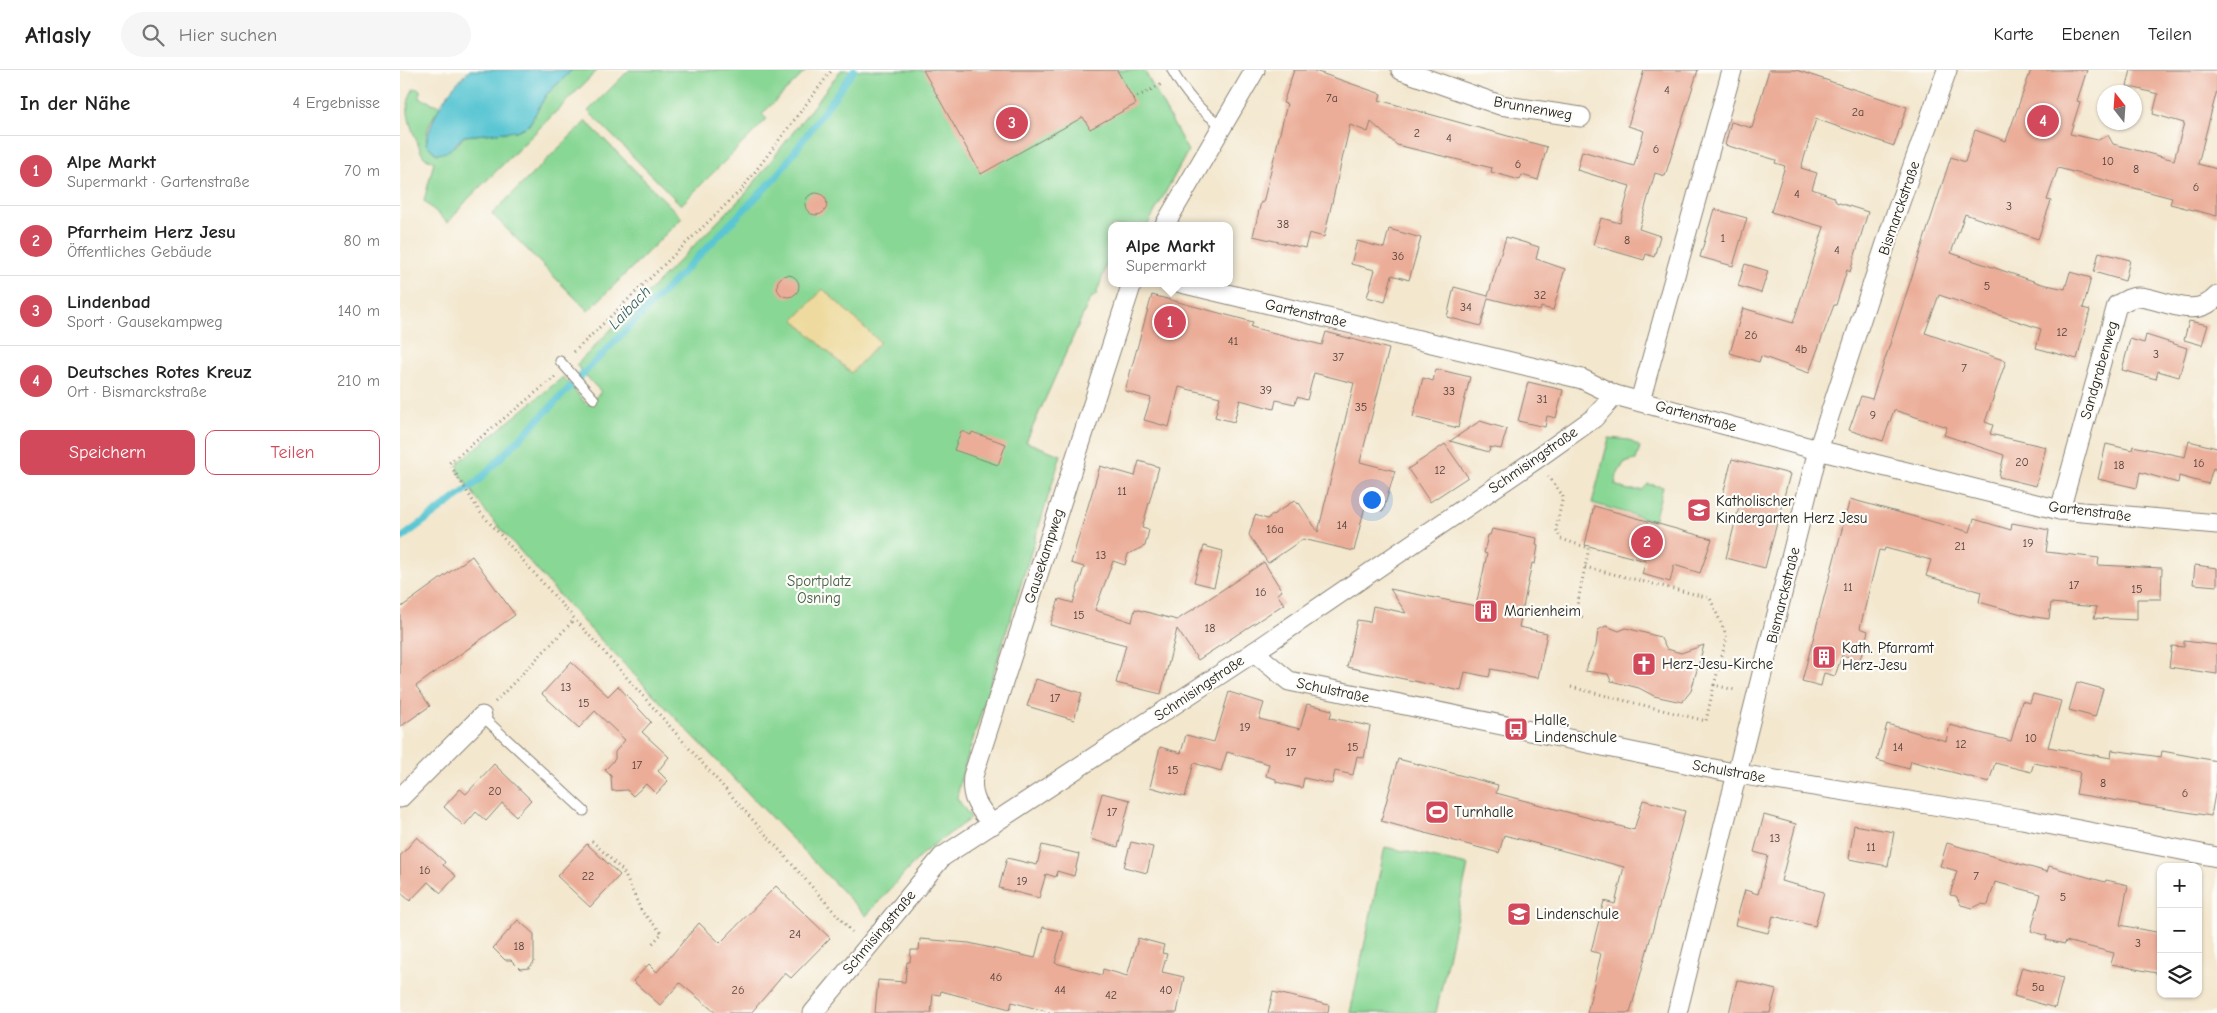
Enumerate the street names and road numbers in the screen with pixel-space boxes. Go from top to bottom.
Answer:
street label: Brunnenweg [1492,92,1574,124]
street label: Bismarckstraße [1874,158,1924,257]
street label: Gartenstraße [1263,295,1349,331]
street label: Sandgrabenweg [2076,319,2122,421]
street label: Gartenstraße [1653,397,1739,436]
street label: Schmisingstraße [1485,422,1581,497]
street label: Gartenstraße [2047,497,2133,525]
street label: Gausekampweg [1020,506,1068,606]
street label: Bismarckstraße [1762,545,1804,645]
street label: Schmisingstraße [1151,651,1248,725]
street label: Schulstraße [1295,674,1371,707]
street label: Schulstraße [1691,756,1767,786]
street label: Schmisingstraße [838,886,920,978]

